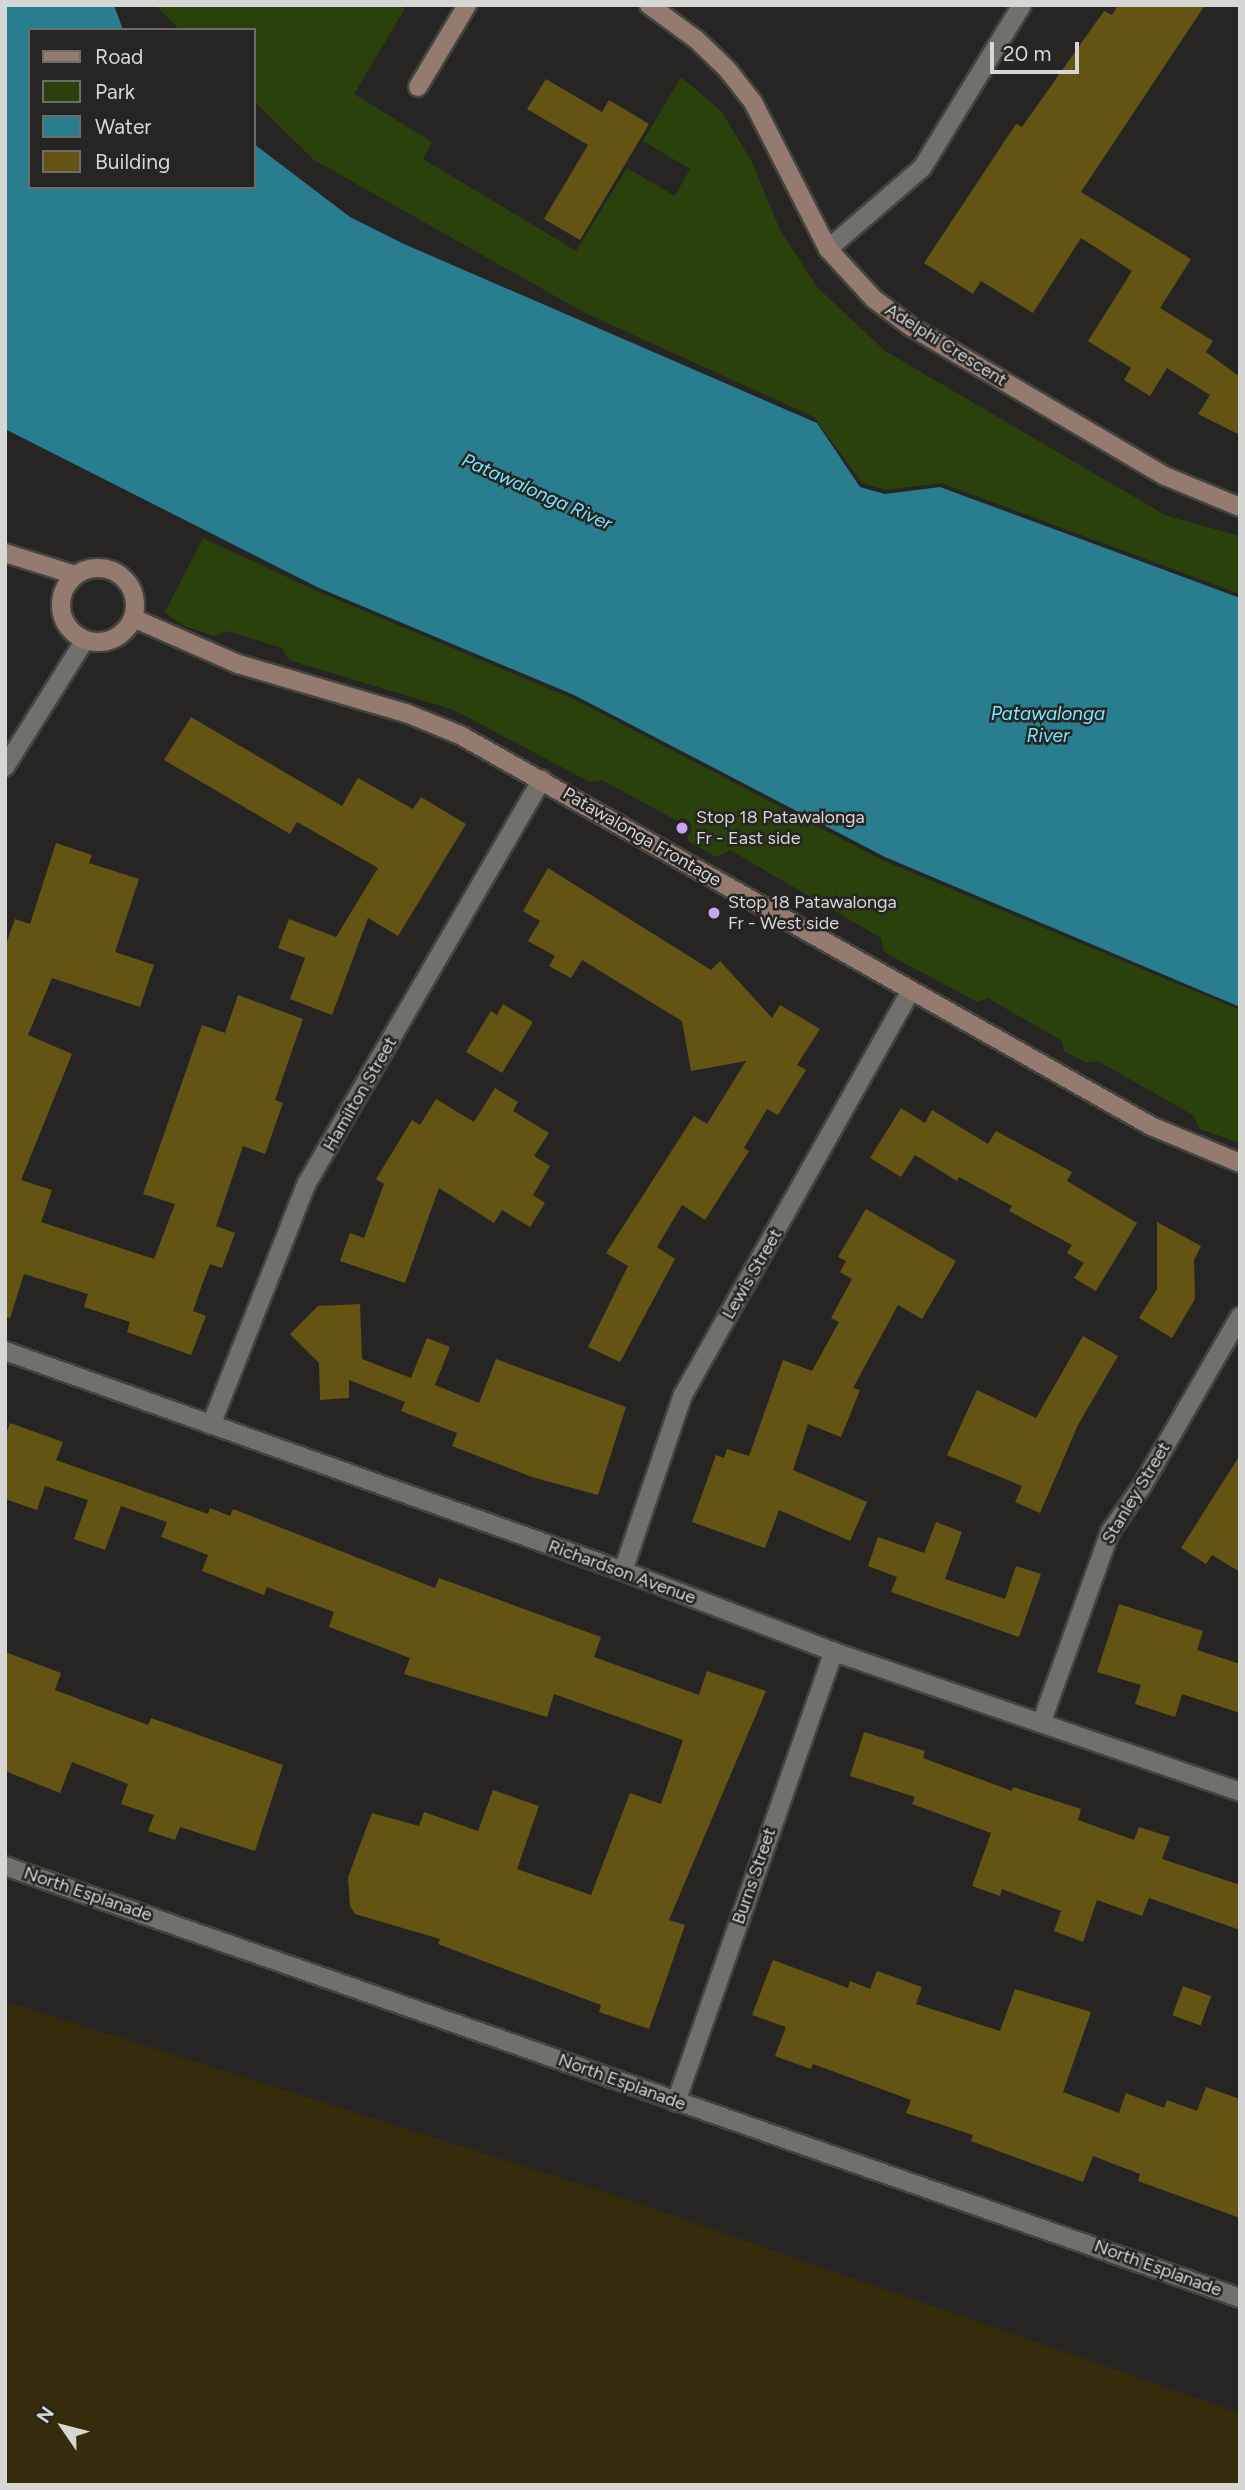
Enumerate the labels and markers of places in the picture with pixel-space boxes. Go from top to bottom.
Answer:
place label: Stop 18 Patawalonga Fr - East side [696,807,865,850]
marker: Stop 18 Patawalonga Fr - East side [674,820,690,836]
place label: Stop 18 Patawalonga Fr - West side [728,892,897,934]
marker: Stop 18 Patawalonga Fr - West side [706,905,722,921]

